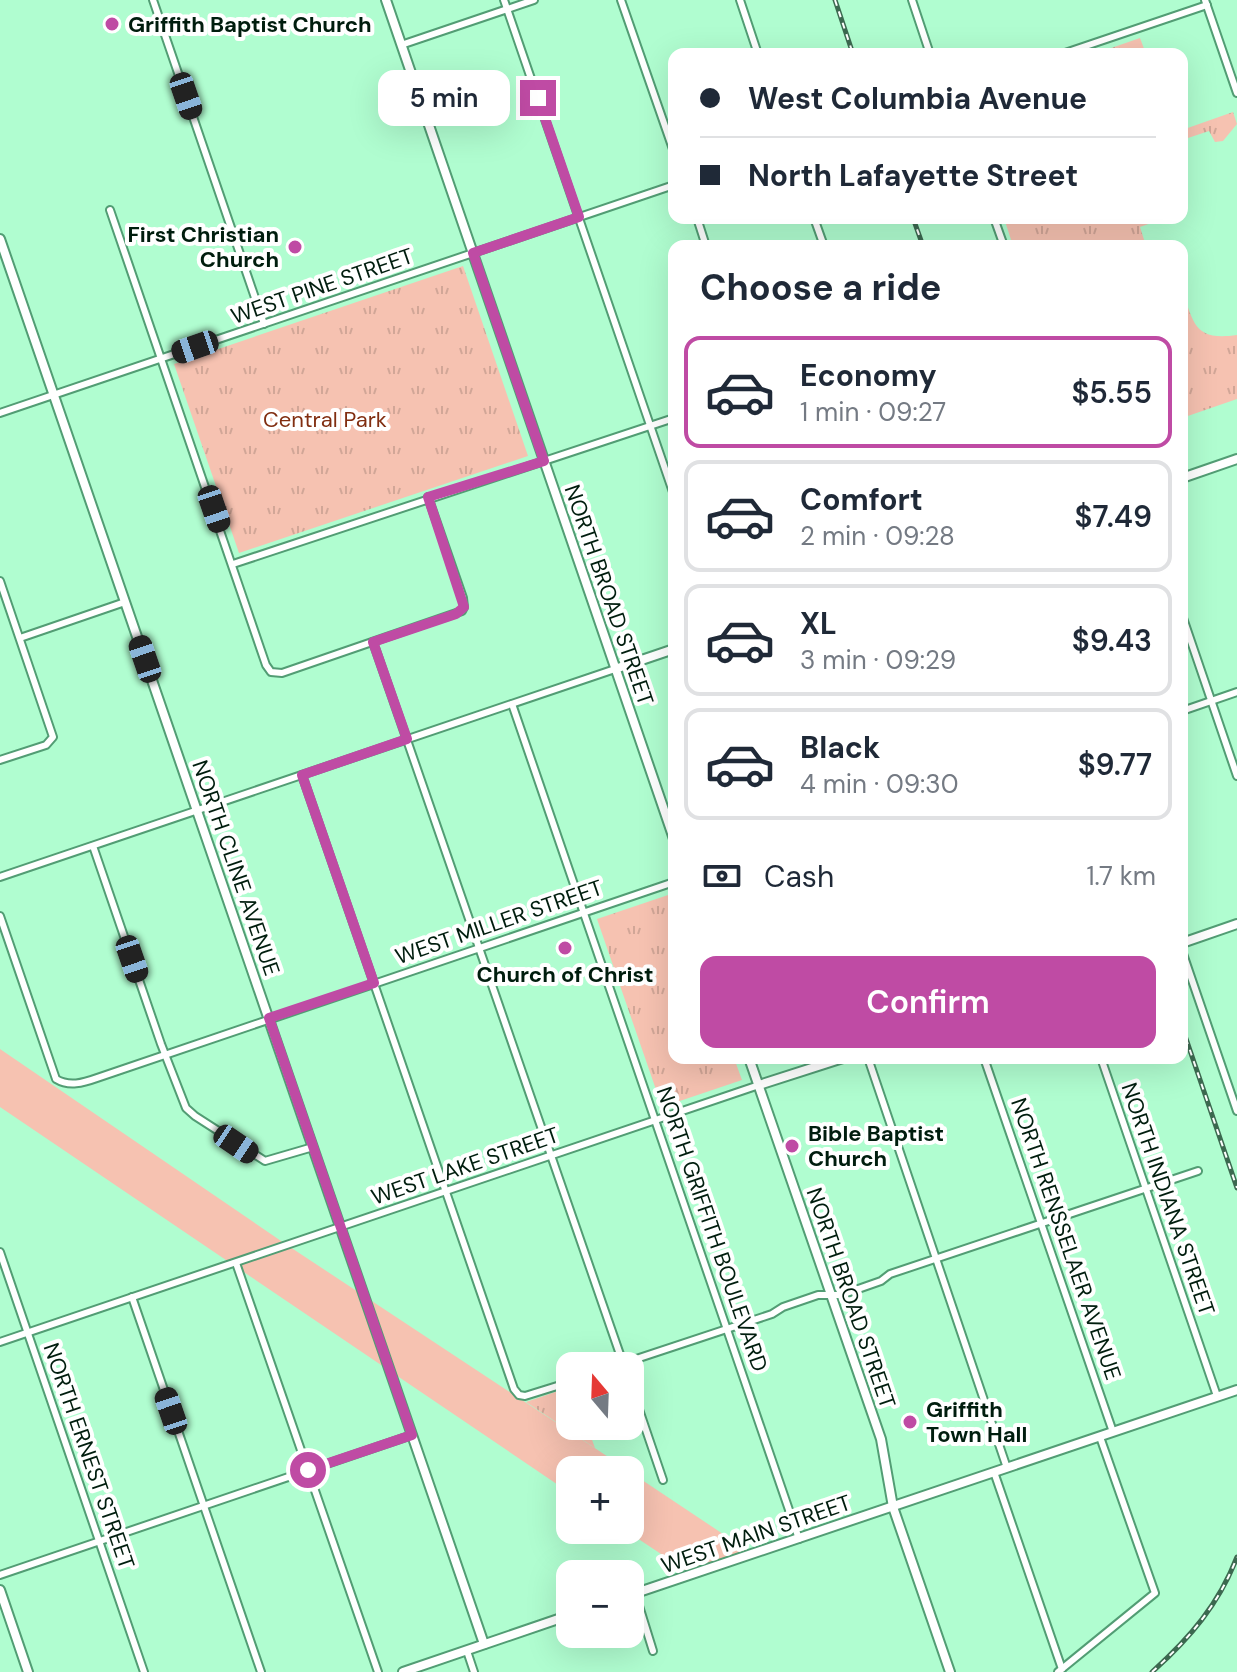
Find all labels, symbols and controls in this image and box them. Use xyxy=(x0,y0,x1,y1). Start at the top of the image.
place label: Griffith Baptist Church xyxy=(128,10,372,39)
marker: Griffith Baptist Church xyxy=(103,15,121,33)
car xyxy=(167,69,205,123)
callout: 5 min xyxy=(378,70,510,126)
text: West Columbia Avenue xyxy=(748,79,1087,118)
route end xyxy=(520,80,556,116)
text: 5 min xyxy=(409,81,479,115)
text: North Lafayette Street xyxy=(748,156,1078,195)
place label: First Christian Church xyxy=(127,220,279,274)
marker: First Christian Church xyxy=(286,238,304,256)
street label: WEST PINE STREET xyxy=(227,241,417,331)
text: Choose a ride xyxy=(700,264,941,311)
car xyxy=(168,328,222,366)
icon: car xyxy=(704,356,776,428)
text: Economy xyxy=(800,356,937,395)
text: $5.55 xyxy=(1071,373,1152,412)
text: 1 min · 09:27 xyxy=(800,395,946,429)
park label: Central Park xyxy=(263,405,387,434)
icon: car xyxy=(704,480,776,552)
text: Comfort xyxy=(800,480,923,519)
street label: NORTH BROAD STREET xyxy=(558,481,660,709)
car xyxy=(195,482,233,536)
text: $7.49 xyxy=(1075,497,1152,536)
text: 2 min · 09:28 xyxy=(800,519,955,553)
icon: car xyxy=(704,604,776,676)
text: XL xyxy=(800,604,837,643)
text: $9.43 xyxy=(1072,621,1152,660)
car xyxy=(126,632,164,686)
text: 3 min · 09:29 xyxy=(800,643,956,677)
icon: car xyxy=(704,728,776,800)
text: Black xyxy=(800,728,880,767)
text: $9.77 xyxy=(1078,745,1152,784)
street label: NORTH CLINE AVENUE xyxy=(185,756,287,980)
text: 4 min · 09:30 xyxy=(800,767,959,801)
icon: cash xyxy=(700,854,744,898)
text: Cash xyxy=(764,857,834,896)
text: 1.7 km xyxy=(1086,859,1156,893)
street label: WEST MILLER STREET xyxy=(391,873,607,971)
car xyxy=(113,932,151,986)
marker: Church of Christ xyxy=(556,939,574,957)
button: Confirm xyxy=(700,956,1156,1048)
place label: Church of Christ xyxy=(477,960,653,989)
street label: NORTH INDIANA STREET xyxy=(1115,1079,1221,1319)
street label: NORTH GRIFFITH BOULEVARD xyxy=(650,1083,774,1375)
street label: NORTH RENSSELAER AVENUE xyxy=(1004,1094,1128,1384)
place label: Bible Baptist Church xyxy=(808,1119,944,1173)
street label: WEST LAKE STREET xyxy=(367,1120,563,1212)
car xyxy=(209,1121,263,1167)
marker: Bible Baptist Church xyxy=(783,1137,801,1155)
street label: NORTH BROAD STREET xyxy=(800,1184,902,1412)
street label: NORTH ERNEST STREET xyxy=(37,1339,141,1573)
north arrow xyxy=(556,1352,644,1440)
map controls xyxy=(556,1352,644,1648)
car xyxy=(152,1384,190,1438)
place label: Griffith Town Hall xyxy=(926,1395,1027,1449)
marker: Griffith Town Hall xyxy=(901,1413,919,1431)
route start xyxy=(290,1452,326,1488)
button: + xyxy=(556,1456,644,1544)
street label: WEST MAIN STREET xyxy=(657,1488,855,1580)
button: − xyxy=(556,1560,644,1648)

